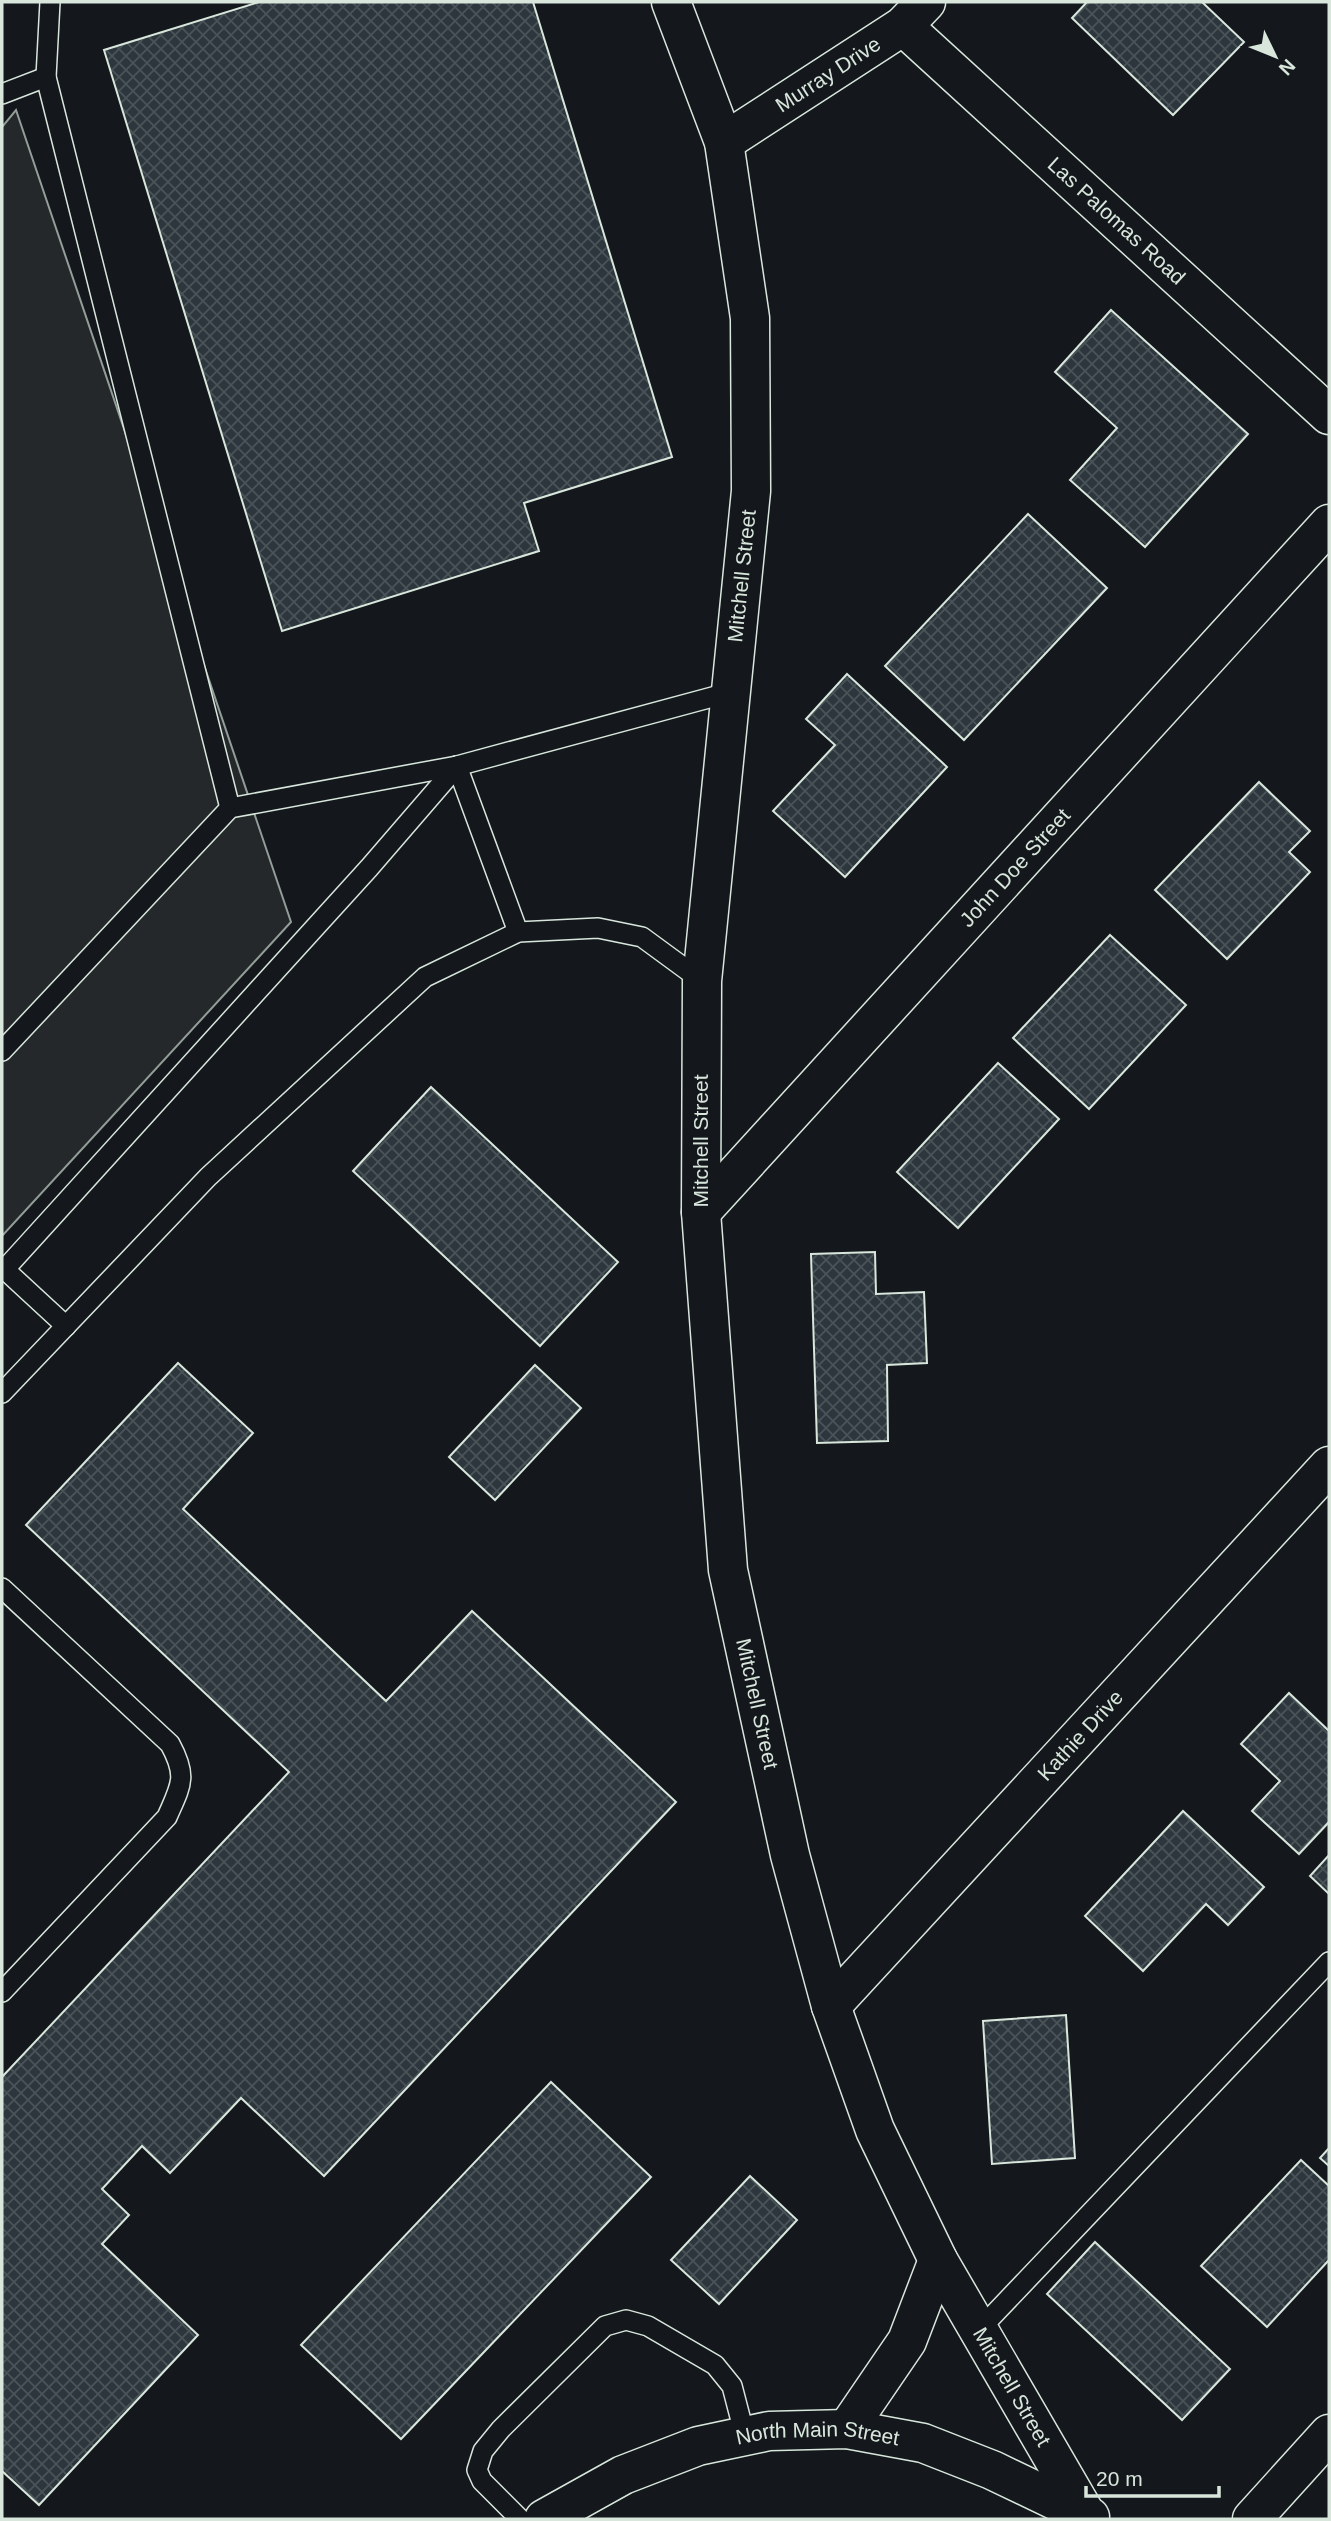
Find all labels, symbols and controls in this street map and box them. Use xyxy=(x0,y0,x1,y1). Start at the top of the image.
north arrow xyxy=(1240,21,1310,91)
street label: Murray Drive xyxy=(771,32,884,116)
text: N xyxy=(1275,55,1299,79)
street label: Las Palomas Road xyxy=(1043,152,1190,289)
street label: Mitchell Street xyxy=(723,508,760,643)
street label: John Doe Street xyxy=(955,804,1075,931)
street label: Mitchell Street xyxy=(689,1074,712,1208)
street label: Mitchell Street xyxy=(732,1636,783,1771)
street label: Kathie Drive xyxy=(1033,1685,1127,1785)
street label: Mitchell Street xyxy=(969,2323,1056,2450)
street label: North Main Street xyxy=(733,2417,901,2449)
scale bar xyxy=(1086,2454,1219,2498)
text: 20 m xyxy=(1096,2467,1143,2490)

